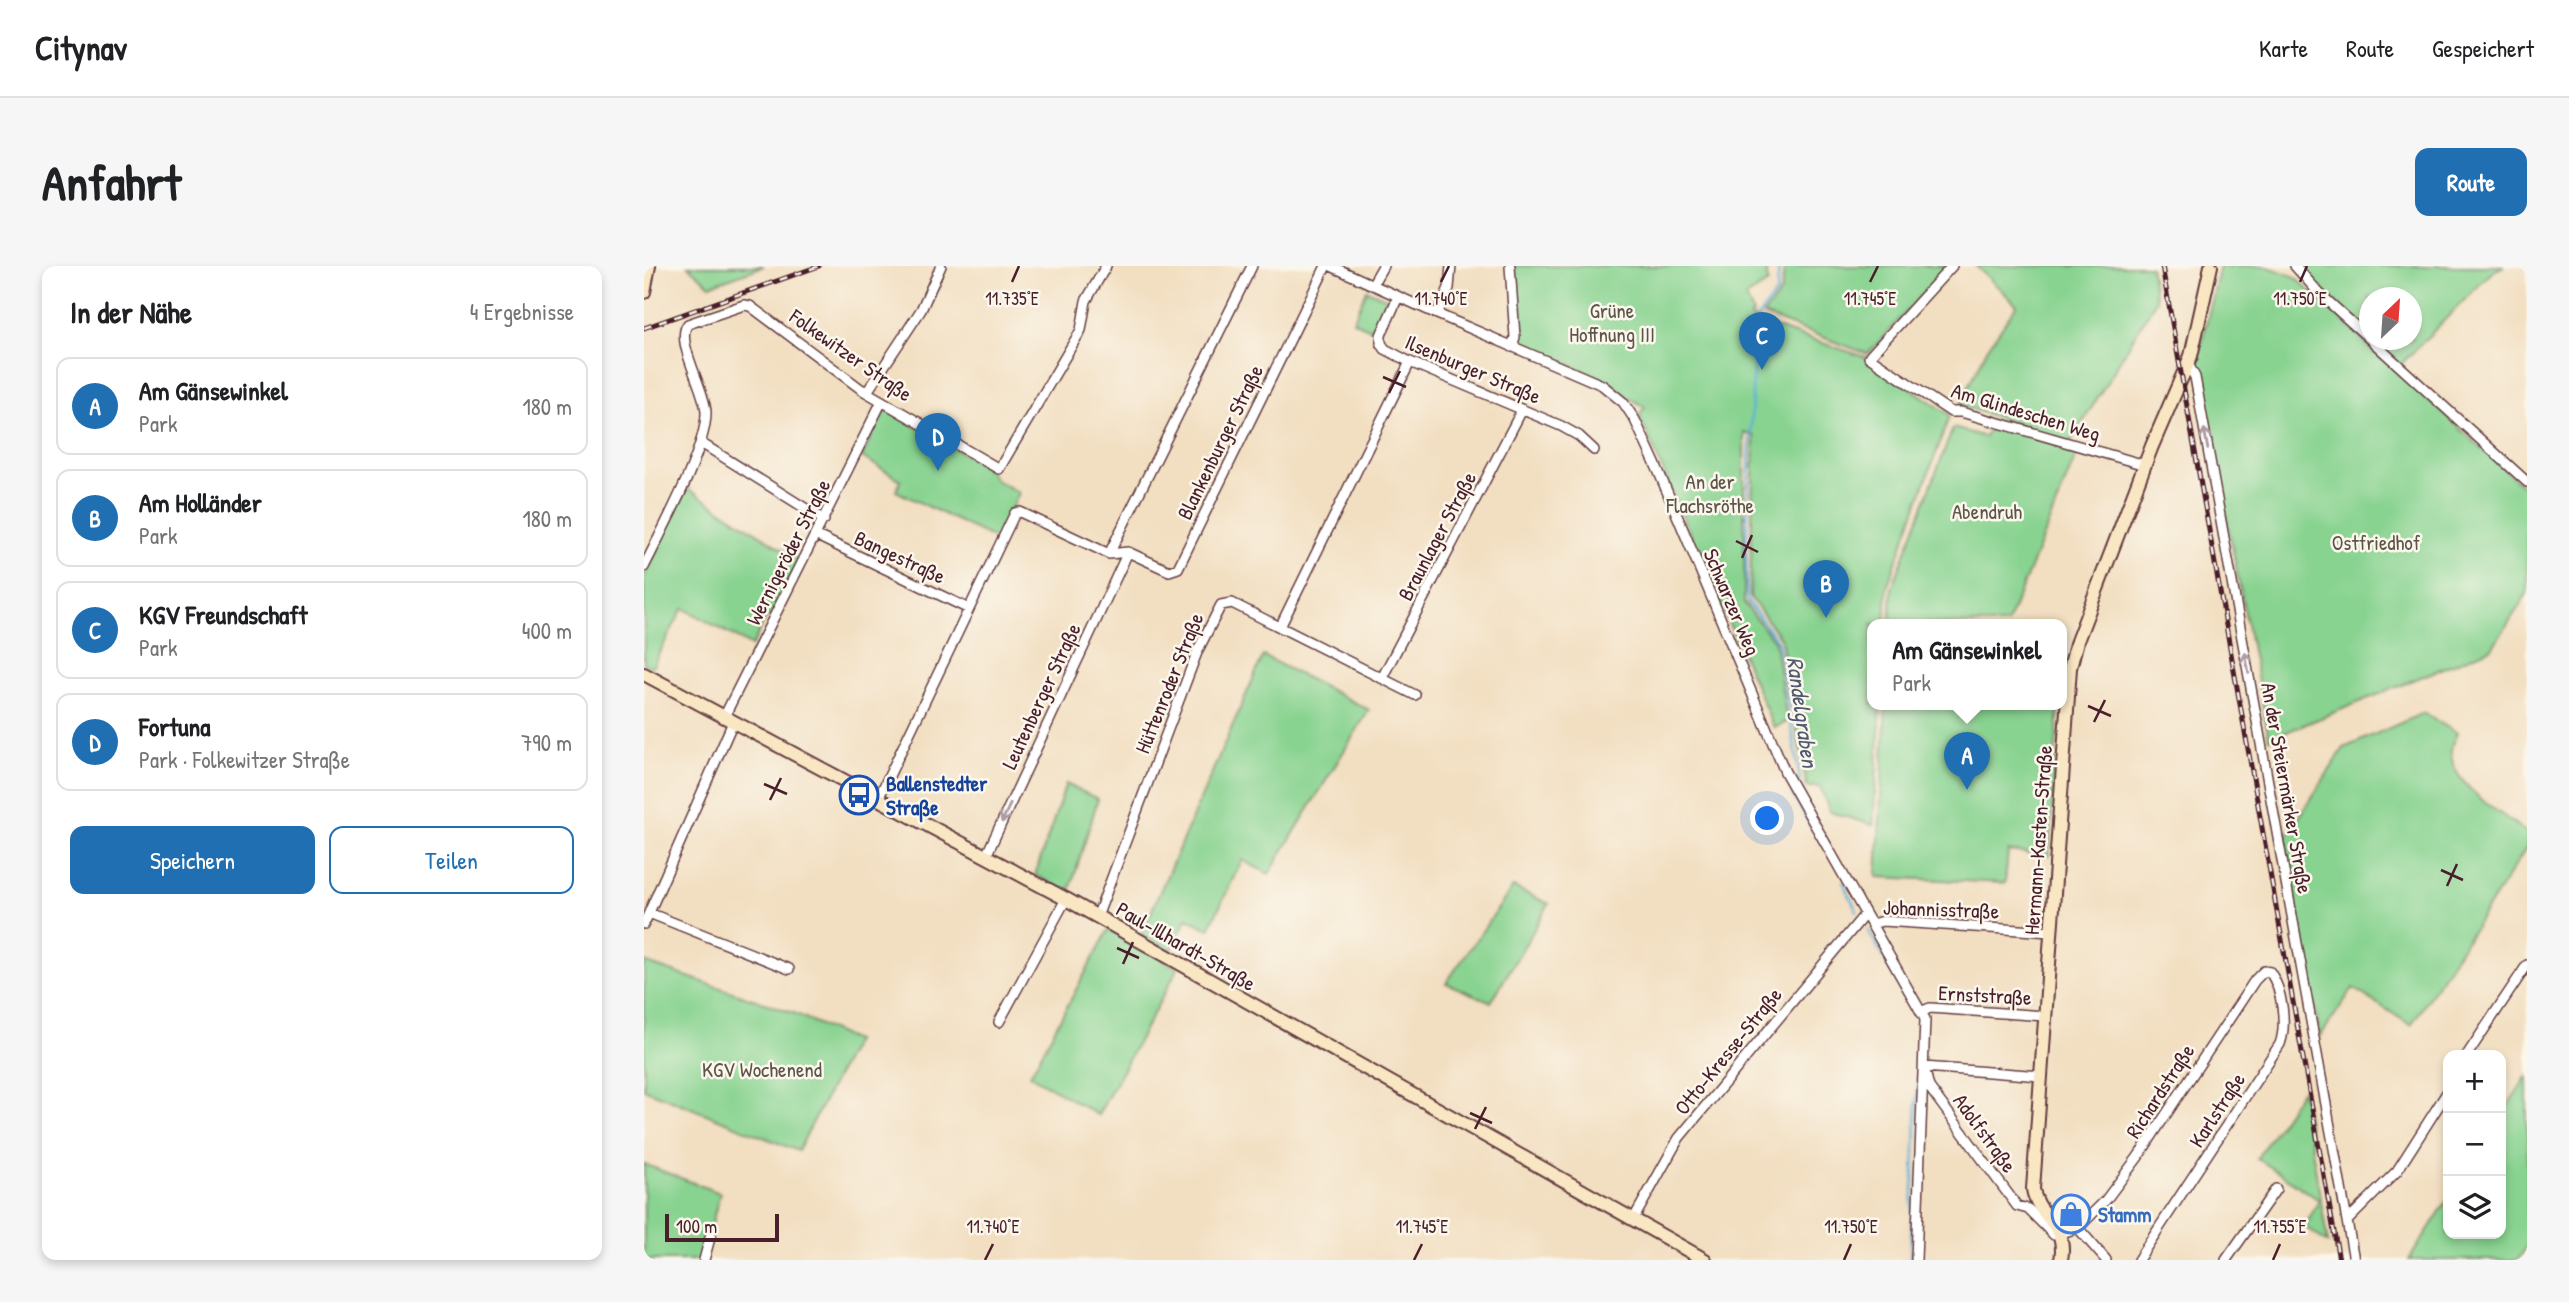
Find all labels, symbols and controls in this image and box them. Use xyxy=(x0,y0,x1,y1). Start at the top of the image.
text: Citynav xyxy=(35,26,127,70)
text: Karte xyxy=(2259,32,2308,64)
text: Route xyxy=(2346,32,2394,64)
text: Gespeichert xyxy=(2432,32,2534,64)
button: Route xyxy=(2415,148,2527,216)
text: Anfahrt xyxy=(42,149,181,215)
text: 11.735°E xyxy=(985,286,1039,311)
text: 11.740°E xyxy=(1415,286,1467,311)
text: 11.745°E xyxy=(1844,286,1896,311)
text: 11.750°E xyxy=(2273,286,2327,311)
north arrow xyxy=(2359,287,2422,350)
text: In der Nähe xyxy=(70,292,192,332)
text: 4 Ergebnisse xyxy=(470,296,574,327)
park label: Grüne Hoffnung III xyxy=(1569,296,1655,349)
street label: Folkewitzer Straße xyxy=(783,301,918,408)
pin: C xyxy=(1739,312,1785,370)
street label: Ilsenburger Straße xyxy=(1401,327,1545,411)
street label: Blankenburger Straße xyxy=(1170,360,1270,524)
text: Am Gänsewinkel xyxy=(139,373,288,408)
street label: Am Glindeschen Weg xyxy=(1948,376,2104,448)
text: A xyxy=(89,391,101,422)
text: 180 m xyxy=(522,391,572,422)
text: Park xyxy=(139,408,177,439)
pin: D xyxy=(915,413,961,471)
one-way arrow xyxy=(2199,428,2213,451)
street label: Braunlager Straße xyxy=(1391,467,1483,605)
park label: An der Flachsröthe xyxy=(1665,467,1754,520)
street label: Wernigeröder Straße xyxy=(739,474,837,630)
text: Am Holländer xyxy=(139,485,262,520)
park label: Abendruh xyxy=(1952,497,2022,526)
text: B xyxy=(89,503,101,534)
text: 180 m xyxy=(522,503,572,534)
text: Park xyxy=(139,520,177,551)
street label: Bangestraße xyxy=(850,523,950,591)
park label: Ostfriedhof xyxy=(2332,528,2421,557)
street label: Schwarzer Weg xyxy=(1696,544,1768,660)
pin: B xyxy=(1803,560,1849,618)
text: KGV Freundschaft xyxy=(139,597,308,632)
street label: Hüttenroder Straße xyxy=(1128,608,1210,758)
text: C xyxy=(89,615,101,646)
text: 400 m xyxy=(522,615,572,646)
street label: Leutenberger Straße xyxy=(994,618,1088,774)
popup xyxy=(1867,619,2067,710)
text: Park xyxy=(139,632,177,663)
text: Am Gänsewinkel xyxy=(1893,632,2041,667)
one-way arrow xyxy=(2240,652,2253,674)
water label: Randelgraben xyxy=(1779,655,1826,771)
text: Park xyxy=(1893,667,1931,698)
street label: An der Steiermärker Straße xyxy=(2254,680,2320,896)
text: Fortuna xyxy=(139,709,211,744)
text: D xyxy=(90,727,100,758)
text: 790 m xyxy=(521,727,572,758)
pin: A xyxy=(1944,732,1990,790)
text: Park · Folkewitzer Straße xyxy=(139,744,350,775)
street label: Hermann-Kasten-Straße xyxy=(2017,744,2059,936)
place label: Ballenstedter Straße xyxy=(886,769,988,823)
bus stop icon: Ballenstedter Straße xyxy=(838,774,880,816)
your location xyxy=(1750,801,1784,835)
one-way arrow xyxy=(999,802,1012,823)
button: Speichern xyxy=(70,826,315,894)
button: Teilen xyxy=(329,826,574,894)
street label: Johannisstraße xyxy=(1882,892,2000,926)
street label: Paul-Illhardt-Straße xyxy=(1111,894,1261,998)
street label: Ernststraße xyxy=(1938,978,2032,1012)
street label: Otto-Kresse-Straße xyxy=(1668,981,1788,1121)
street label: Richardstraße xyxy=(2119,1038,2201,1144)
map controls xyxy=(2443,1050,2506,1239)
button: + xyxy=(2443,1050,2506,1113)
park label: KGV Wochenend xyxy=(702,1055,822,1084)
street label: Karlstraße xyxy=(2182,1067,2252,1153)
street label: Adolfstraße xyxy=(1946,1088,2024,1178)
button: − xyxy=(2443,1113,2506,1176)
button: layers xyxy=(2443,1176,2506,1239)
shop icon: Stamm xyxy=(2050,1193,2092,1235)
place label: Stamm xyxy=(2098,1200,2152,1229)
scale bar xyxy=(665,1211,779,1243)
text: 100 m xyxy=(676,1213,717,1239)
text: 11.740°E xyxy=(967,1214,1019,1239)
text: 11.745°E xyxy=(1396,1214,1448,1239)
text: 11.750°E xyxy=(1824,1214,1878,1239)
text: 11.755°E xyxy=(2253,1214,2307,1239)

